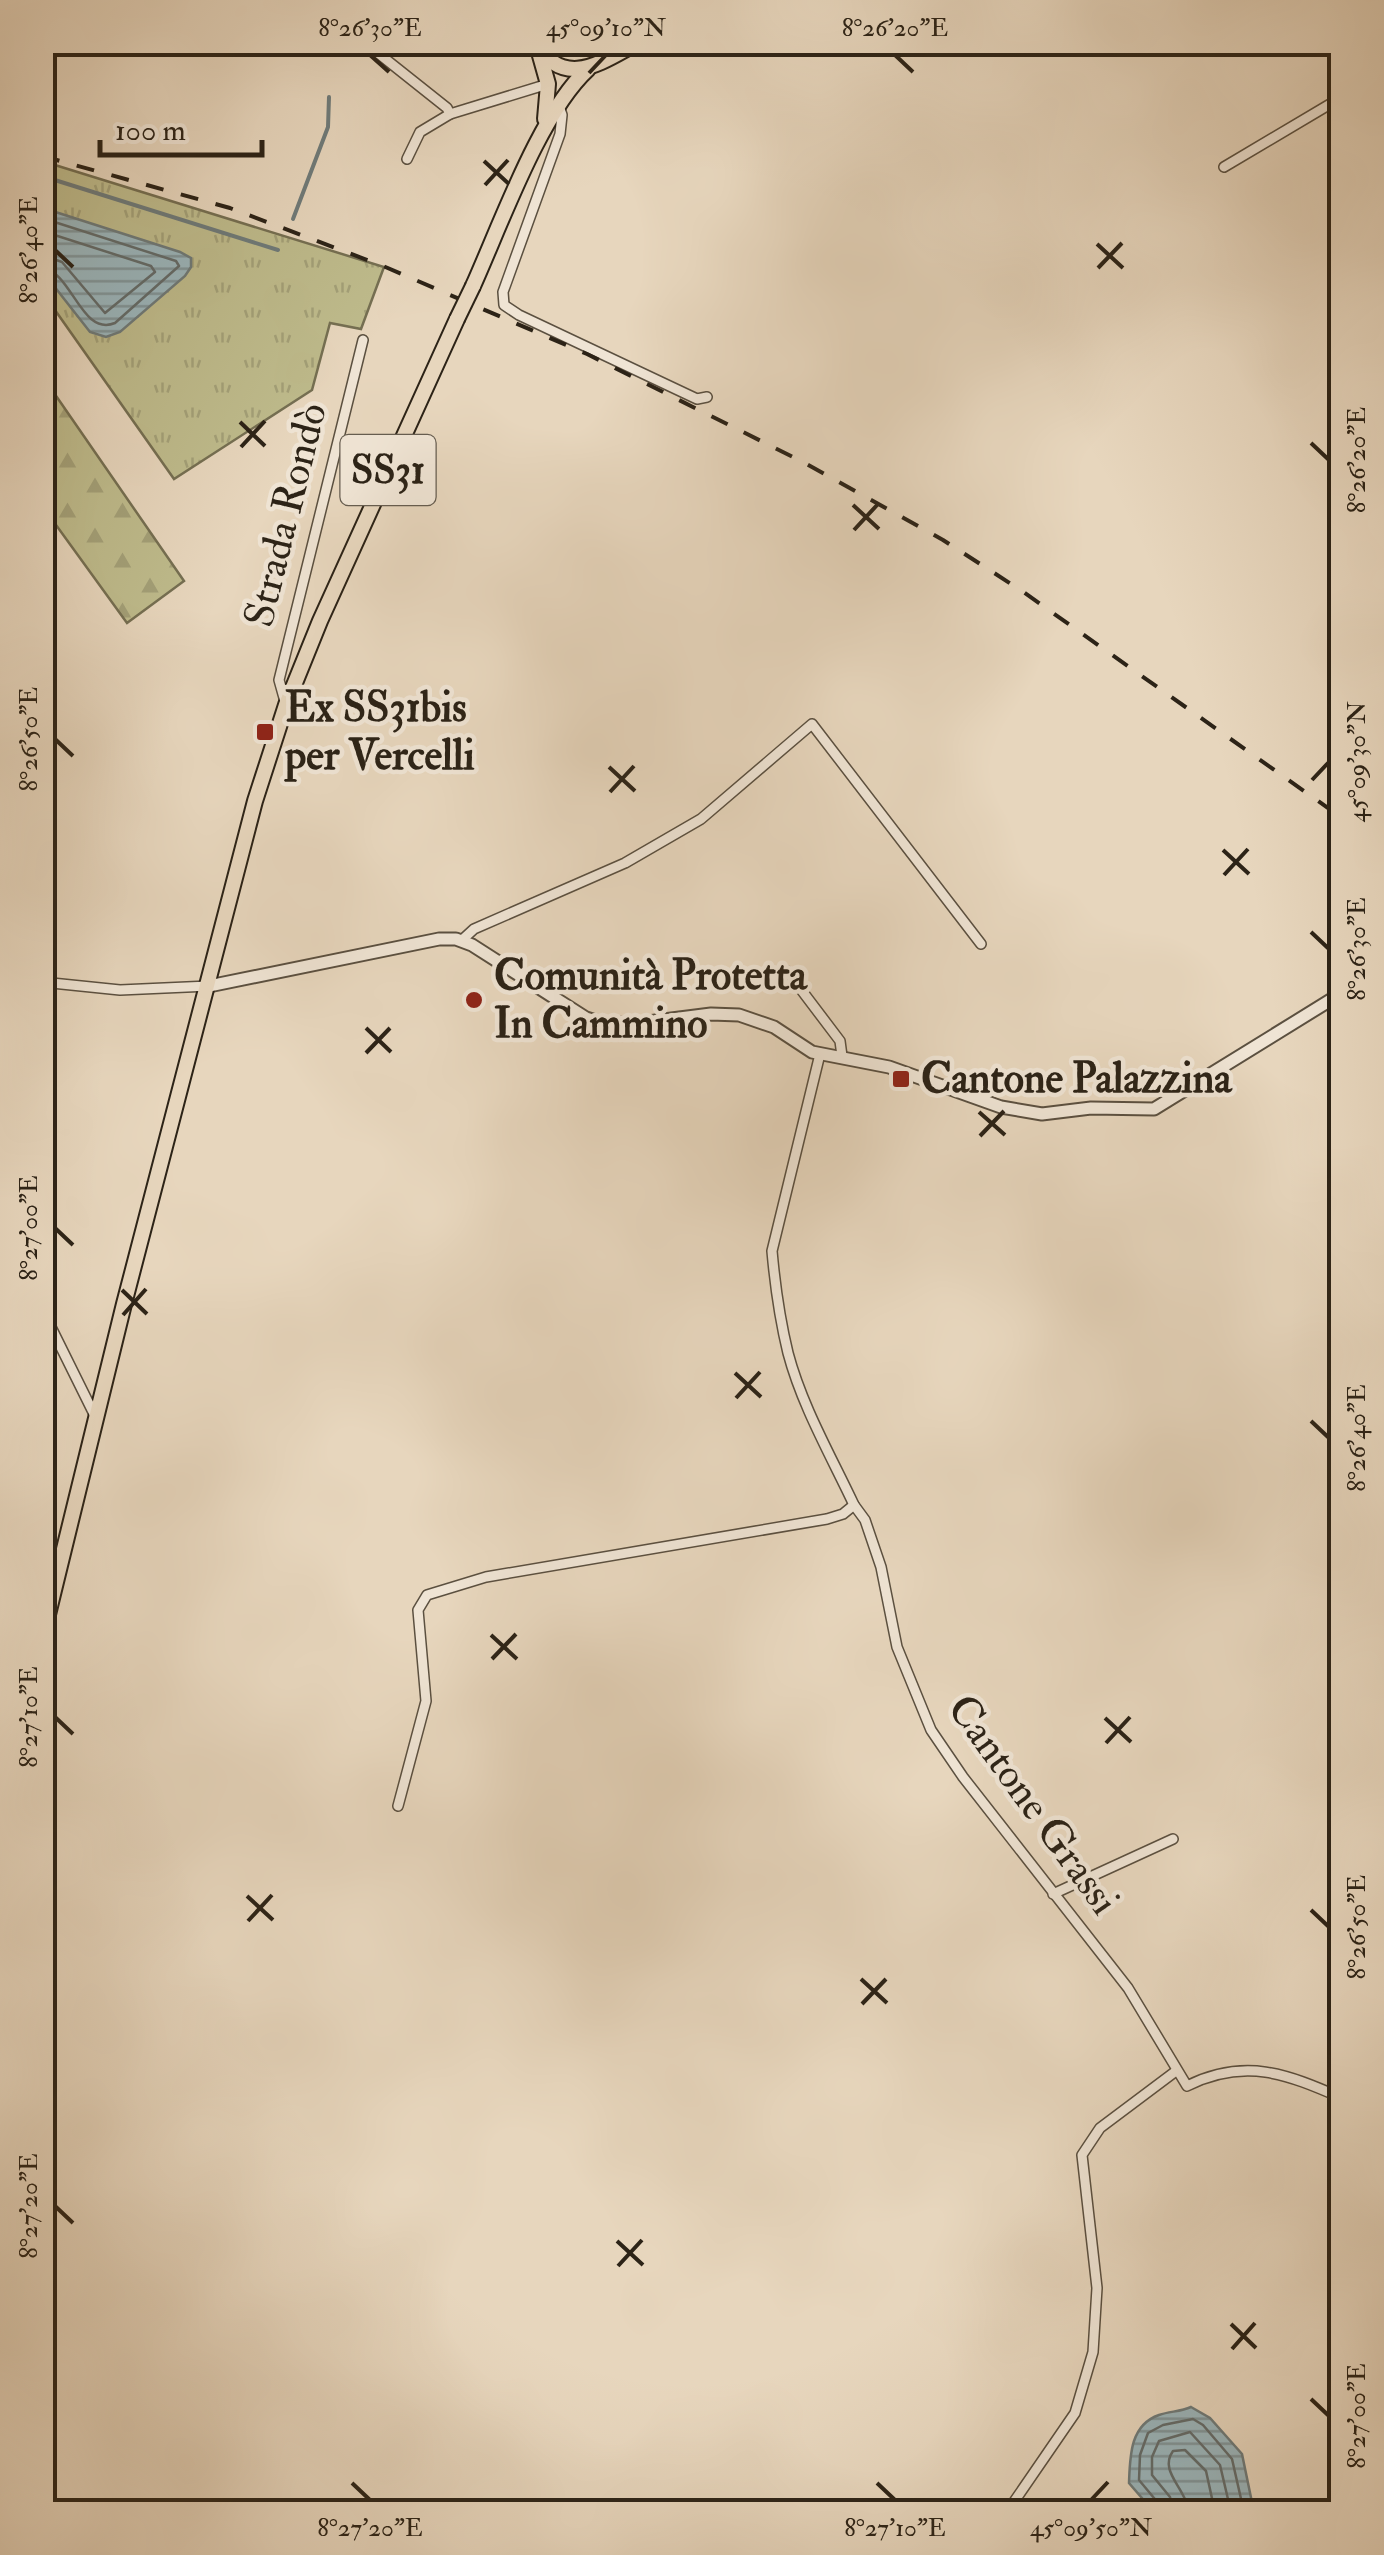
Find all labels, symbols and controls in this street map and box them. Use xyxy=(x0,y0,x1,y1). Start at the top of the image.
text: 8°26'30"E xyxy=(318,13,422,44)
text: 45°09'10"N xyxy=(546,13,667,44)
text: 8°26'20"E xyxy=(842,13,948,44)
scale bar xyxy=(100,95,262,157)
text: 100 m xyxy=(115,112,186,149)
text: 8°26'40"E xyxy=(14,196,45,304)
street label: Strada Rondò xyxy=(233,398,339,632)
text: 8°26'20"E xyxy=(1342,407,1373,513)
road number: SS31 xyxy=(340,435,436,505)
place label: Ex SS31bis per Vercelli xyxy=(284,682,475,782)
text: 8°26'50"E xyxy=(14,687,45,791)
text: 45°09'30"N xyxy=(1342,701,1373,823)
marker: Ex SS31bis per Vercelli xyxy=(254,721,276,743)
text: 8°26'30"E xyxy=(1342,897,1373,1001)
place label: Comunità Protetta In Cammino xyxy=(494,950,809,1050)
marker: Comunità Protetta In Cammino xyxy=(463,989,485,1011)
place label: Cantone Palazzina xyxy=(921,1053,1233,1105)
marker: Cantone Palazzina xyxy=(890,1068,912,1090)
text: 8°27'00"E xyxy=(14,1175,45,1281)
text: 8°26'40"E xyxy=(1342,1384,1373,1492)
text: 8°27'10"E xyxy=(14,1666,45,1768)
street label: Cantone Grassi xyxy=(936,1685,1130,1925)
text: 8°26'50"E xyxy=(1342,1875,1373,1979)
text: 8°27'20"E xyxy=(14,2153,45,2259)
text: 8°27'00"E xyxy=(1342,2363,1373,2469)
text: 8°27'20"E xyxy=(317,2513,423,2544)
text: 8°27'10"E xyxy=(844,2513,946,2544)
text: 45°09'50"N xyxy=(1030,2513,1153,2544)

